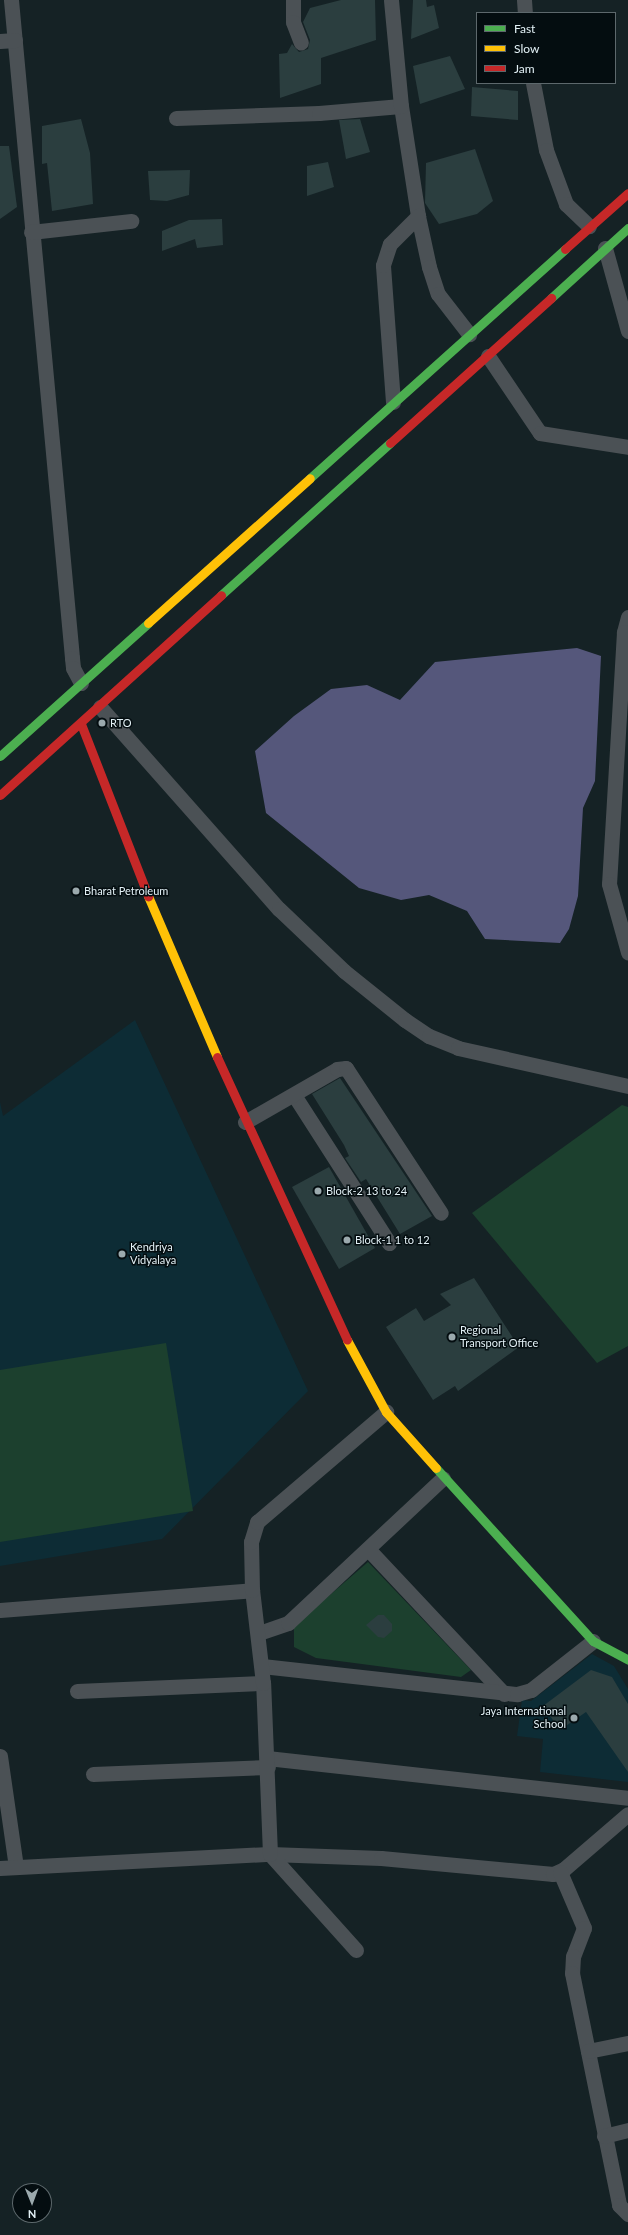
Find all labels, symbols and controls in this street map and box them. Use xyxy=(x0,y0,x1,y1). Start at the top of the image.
legend xyxy=(476,12,616,84)
text: Fast xyxy=(514,21,535,36)
text: Slow xyxy=(514,41,539,56)
text: Jam xyxy=(514,61,535,76)
place label: RTO xyxy=(110,716,132,730)
marker: RTO xyxy=(97,718,107,728)
place label: Bharat Petroleum xyxy=(84,884,168,898)
marker: Bharat Petroleum xyxy=(71,886,81,896)
place label: Block-2 13 to 24 xyxy=(326,1184,407,1198)
marker: Block-2 13 to 24 xyxy=(313,1186,323,1196)
place label: Block-1 1 to 12 xyxy=(355,1233,430,1247)
marker: Block-1 1 to 12 xyxy=(342,1235,352,1245)
place label: Kendriya Vidyalaya xyxy=(130,1241,176,1267)
marker: Kendriya Vidyalaya xyxy=(117,1249,127,1259)
place label: Regional Transport Office xyxy=(460,1324,538,1350)
marker: Regional Transport Office xyxy=(447,1332,457,1342)
place label: Jaya International School xyxy=(481,1705,566,1731)
marker: Jaya International School xyxy=(569,1713,579,1723)
north arrow xyxy=(12,2183,52,2223)
text: N xyxy=(28,2208,37,2221)

